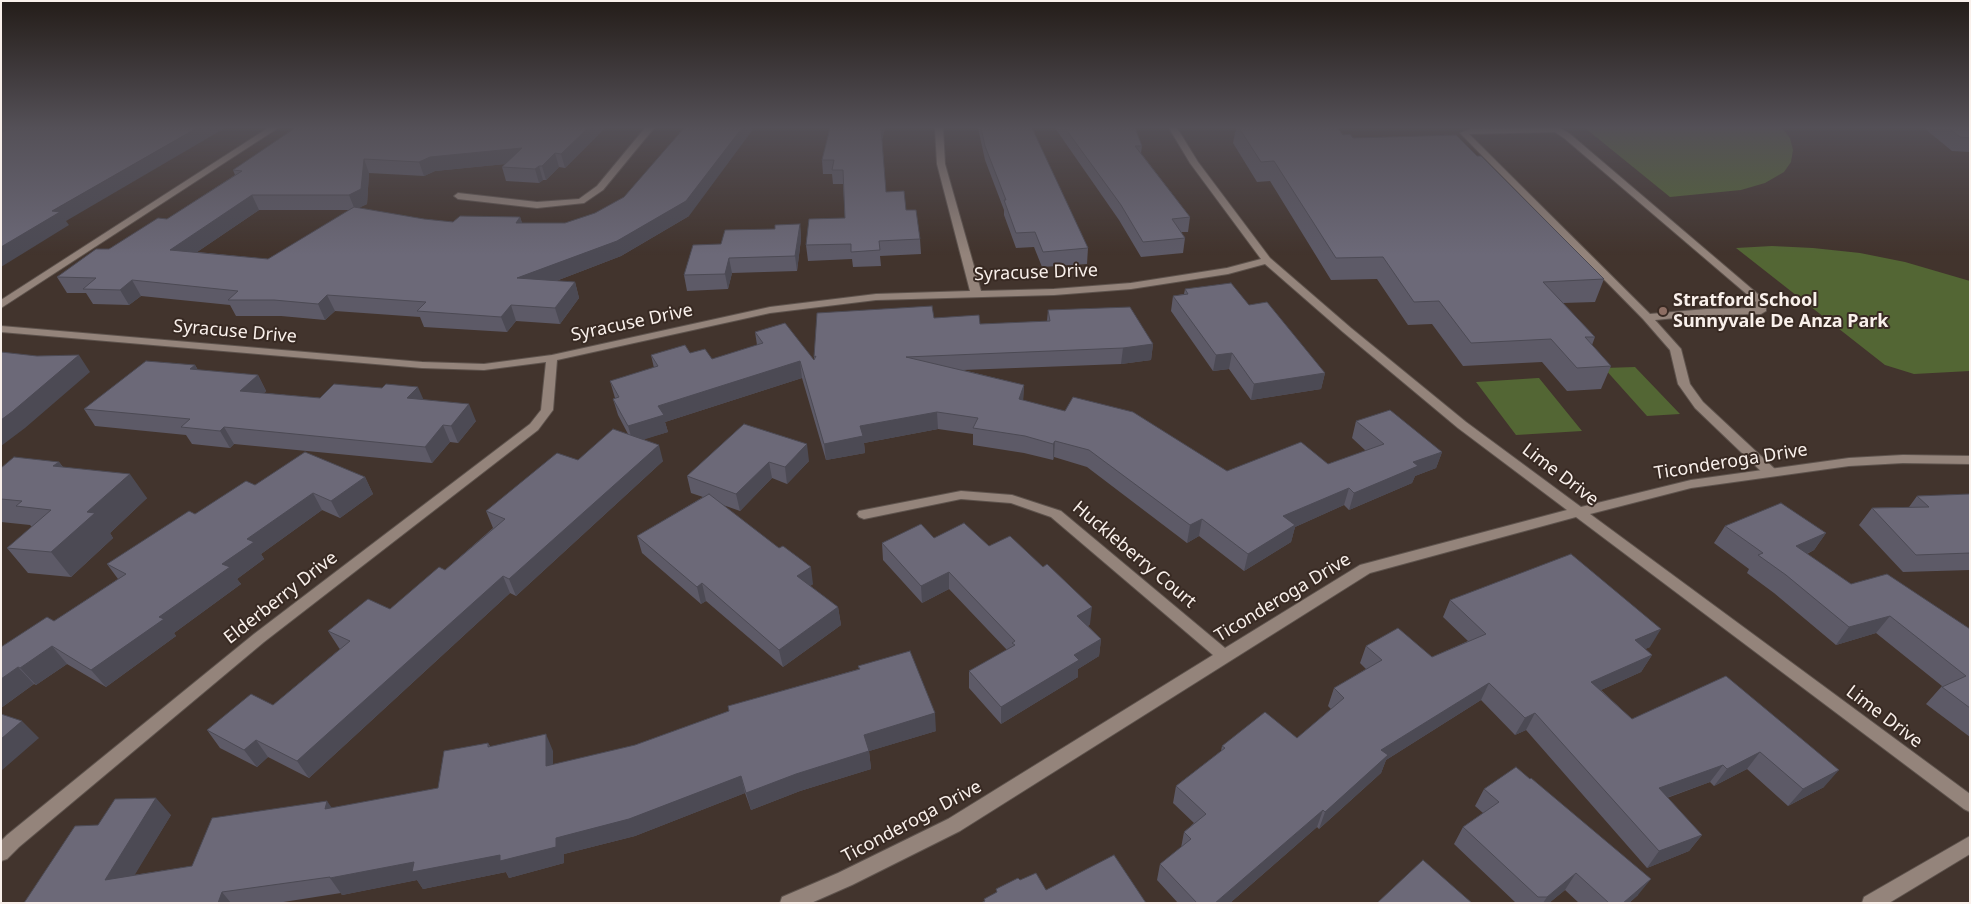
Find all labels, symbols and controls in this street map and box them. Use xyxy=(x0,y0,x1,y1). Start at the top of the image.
street label: Syracuse Drive xyxy=(974,260,1098,286)
place label: Stratford School Sunnyvale De Anza Park xyxy=(1673,290,1888,332)
street label: Syracuse Drive xyxy=(569,300,695,346)
marker: Stratford School Sunnyvale De Anza Park xyxy=(1657,305,1669,317)
street label: Syracuse Drive xyxy=(172,316,298,348)
street label: Lime Drive xyxy=(1517,439,1603,511)
street label: Ticonderoga Drive xyxy=(1653,439,1809,485)
street label: Huckleberry Court xyxy=(1068,497,1200,613)
street label: Elderberry Drive xyxy=(220,547,342,649)
street label: Ticonderoga Drive xyxy=(1211,549,1355,647)
street label: Lime Drive xyxy=(1841,681,1927,753)
street label: Ticonderoga Drive xyxy=(839,776,985,868)

